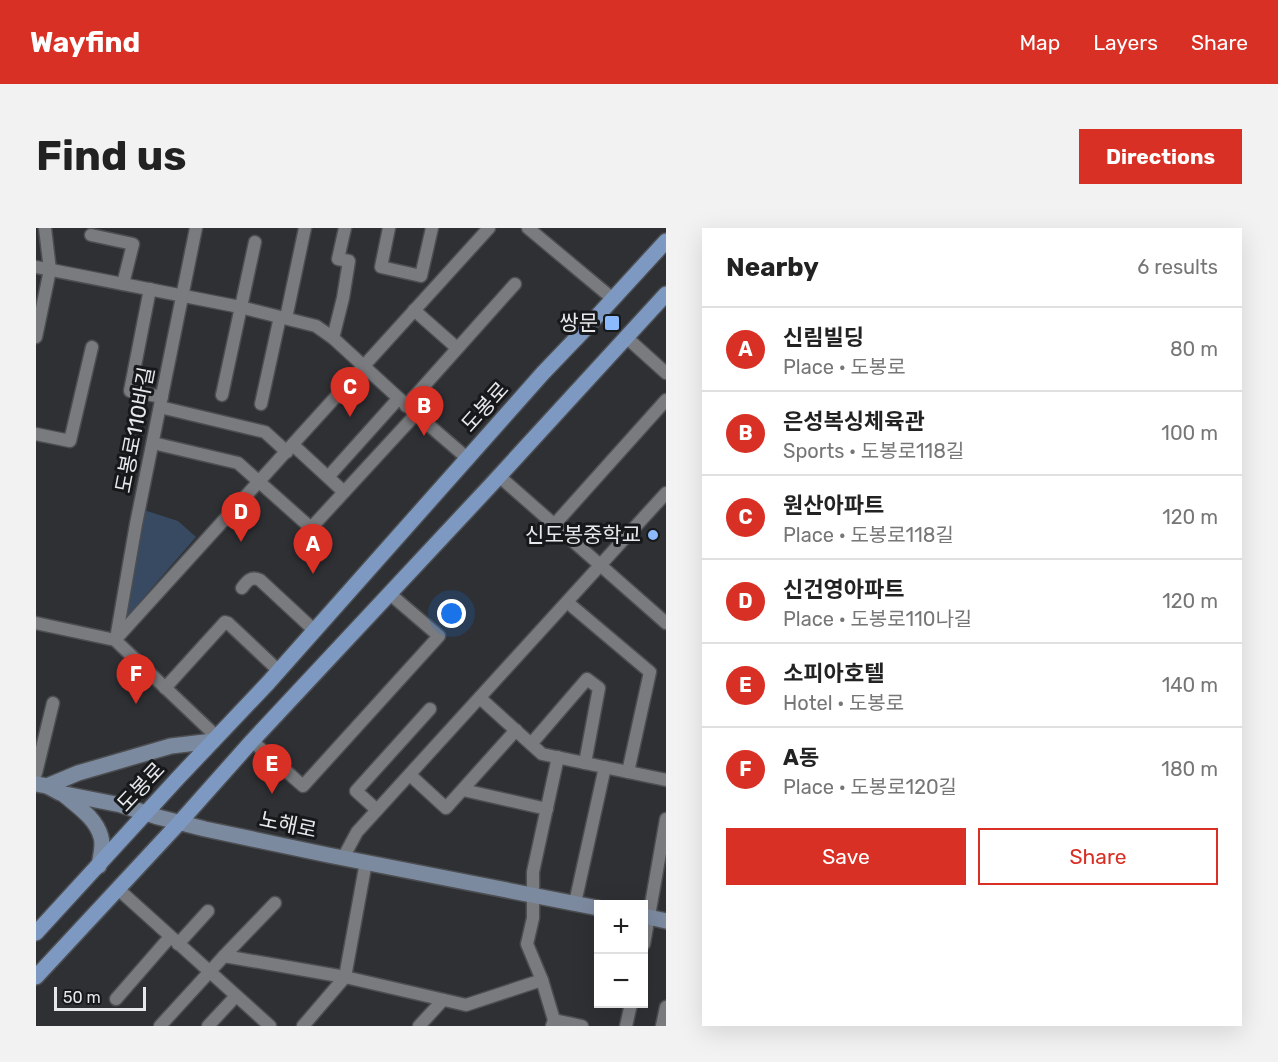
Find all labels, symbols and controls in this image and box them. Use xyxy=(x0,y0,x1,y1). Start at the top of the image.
text: Wayfind xyxy=(30,26,140,59)
text: Map xyxy=(1019,30,1060,55)
text: Layers xyxy=(1093,30,1158,55)
text: Share xyxy=(1191,30,1248,55)
button: Directions xyxy=(1079,129,1242,184)
text: Find us xyxy=(36,131,187,181)
text: Nearby xyxy=(726,252,819,283)
text: 6 results xyxy=(1137,255,1218,279)
place label: 쌍문 xyxy=(559,310,598,335)
marker: 쌍문 xyxy=(603,314,621,332)
text: 신림빌딩 xyxy=(783,324,864,351)
text: A xyxy=(738,337,753,361)
text: 80 m xyxy=(1170,337,1218,361)
text: Place · 도봉로 xyxy=(783,355,906,379)
street label: 도봉로110바길 xyxy=(110,365,159,495)
pin: C xyxy=(330,368,370,417)
street label: 도봉로 xyxy=(456,377,513,437)
pin: B xyxy=(404,386,444,436)
text: 은성복싱체육관 xyxy=(783,408,925,435)
text: B xyxy=(738,421,753,445)
text: 100 m xyxy=(1161,421,1218,445)
text: Sports · 도봉로118길 xyxy=(783,439,964,463)
pin: D xyxy=(222,492,260,542)
text: 원산아파트 xyxy=(783,492,884,519)
text: C xyxy=(738,505,753,529)
text: 120 m xyxy=(1162,505,1218,529)
place label: 신도봉중학교 xyxy=(525,522,641,547)
text: Place · 도봉로118길 xyxy=(783,523,954,547)
pin: A xyxy=(294,524,332,574)
marker: 신도봉중학교 xyxy=(646,528,660,542)
text: 신건영아파트 xyxy=(783,576,904,603)
text: D xyxy=(738,589,753,613)
text: 120 m xyxy=(1162,589,1218,613)
your location xyxy=(437,599,466,628)
text: Place · 도봉로110나길 xyxy=(783,607,972,631)
pin: F xyxy=(116,654,156,704)
text: 소피아호텔 xyxy=(783,660,884,687)
text: E xyxy=(739,673,752,697)
text: 140 m xyxy=(1162,673,1218,697)
text: Hotel · 도봉로 xyxy=(783,691,904,715)
pin: E xyxy=(252,744,292,794)
text: A동 xyxy=(783,744,819,771)
street label: 도봉로 xyxy=(112,757,170,816)
text: F xyxy=(739,757,752,781)
text: 180 m xyxy=(1161,757,1218,781)
text: Place · 도봉로120길 xyxy=(783,775,957,799)
street label: 노해로 xyxy=(257,806,319,843)
button: Save xyxy=(726,828,966,885)
button: Share xyxy=(978,828,1218,885)
map controls xyxy=(594,900,648,1008)
button: + xyxy=(594,900,648,954)
button: − xyxy=(594,954,648,1008)
scale bar xyxy=(54,984,146,1012)
text: 50 m xyxy=(63,988,101,1007)

